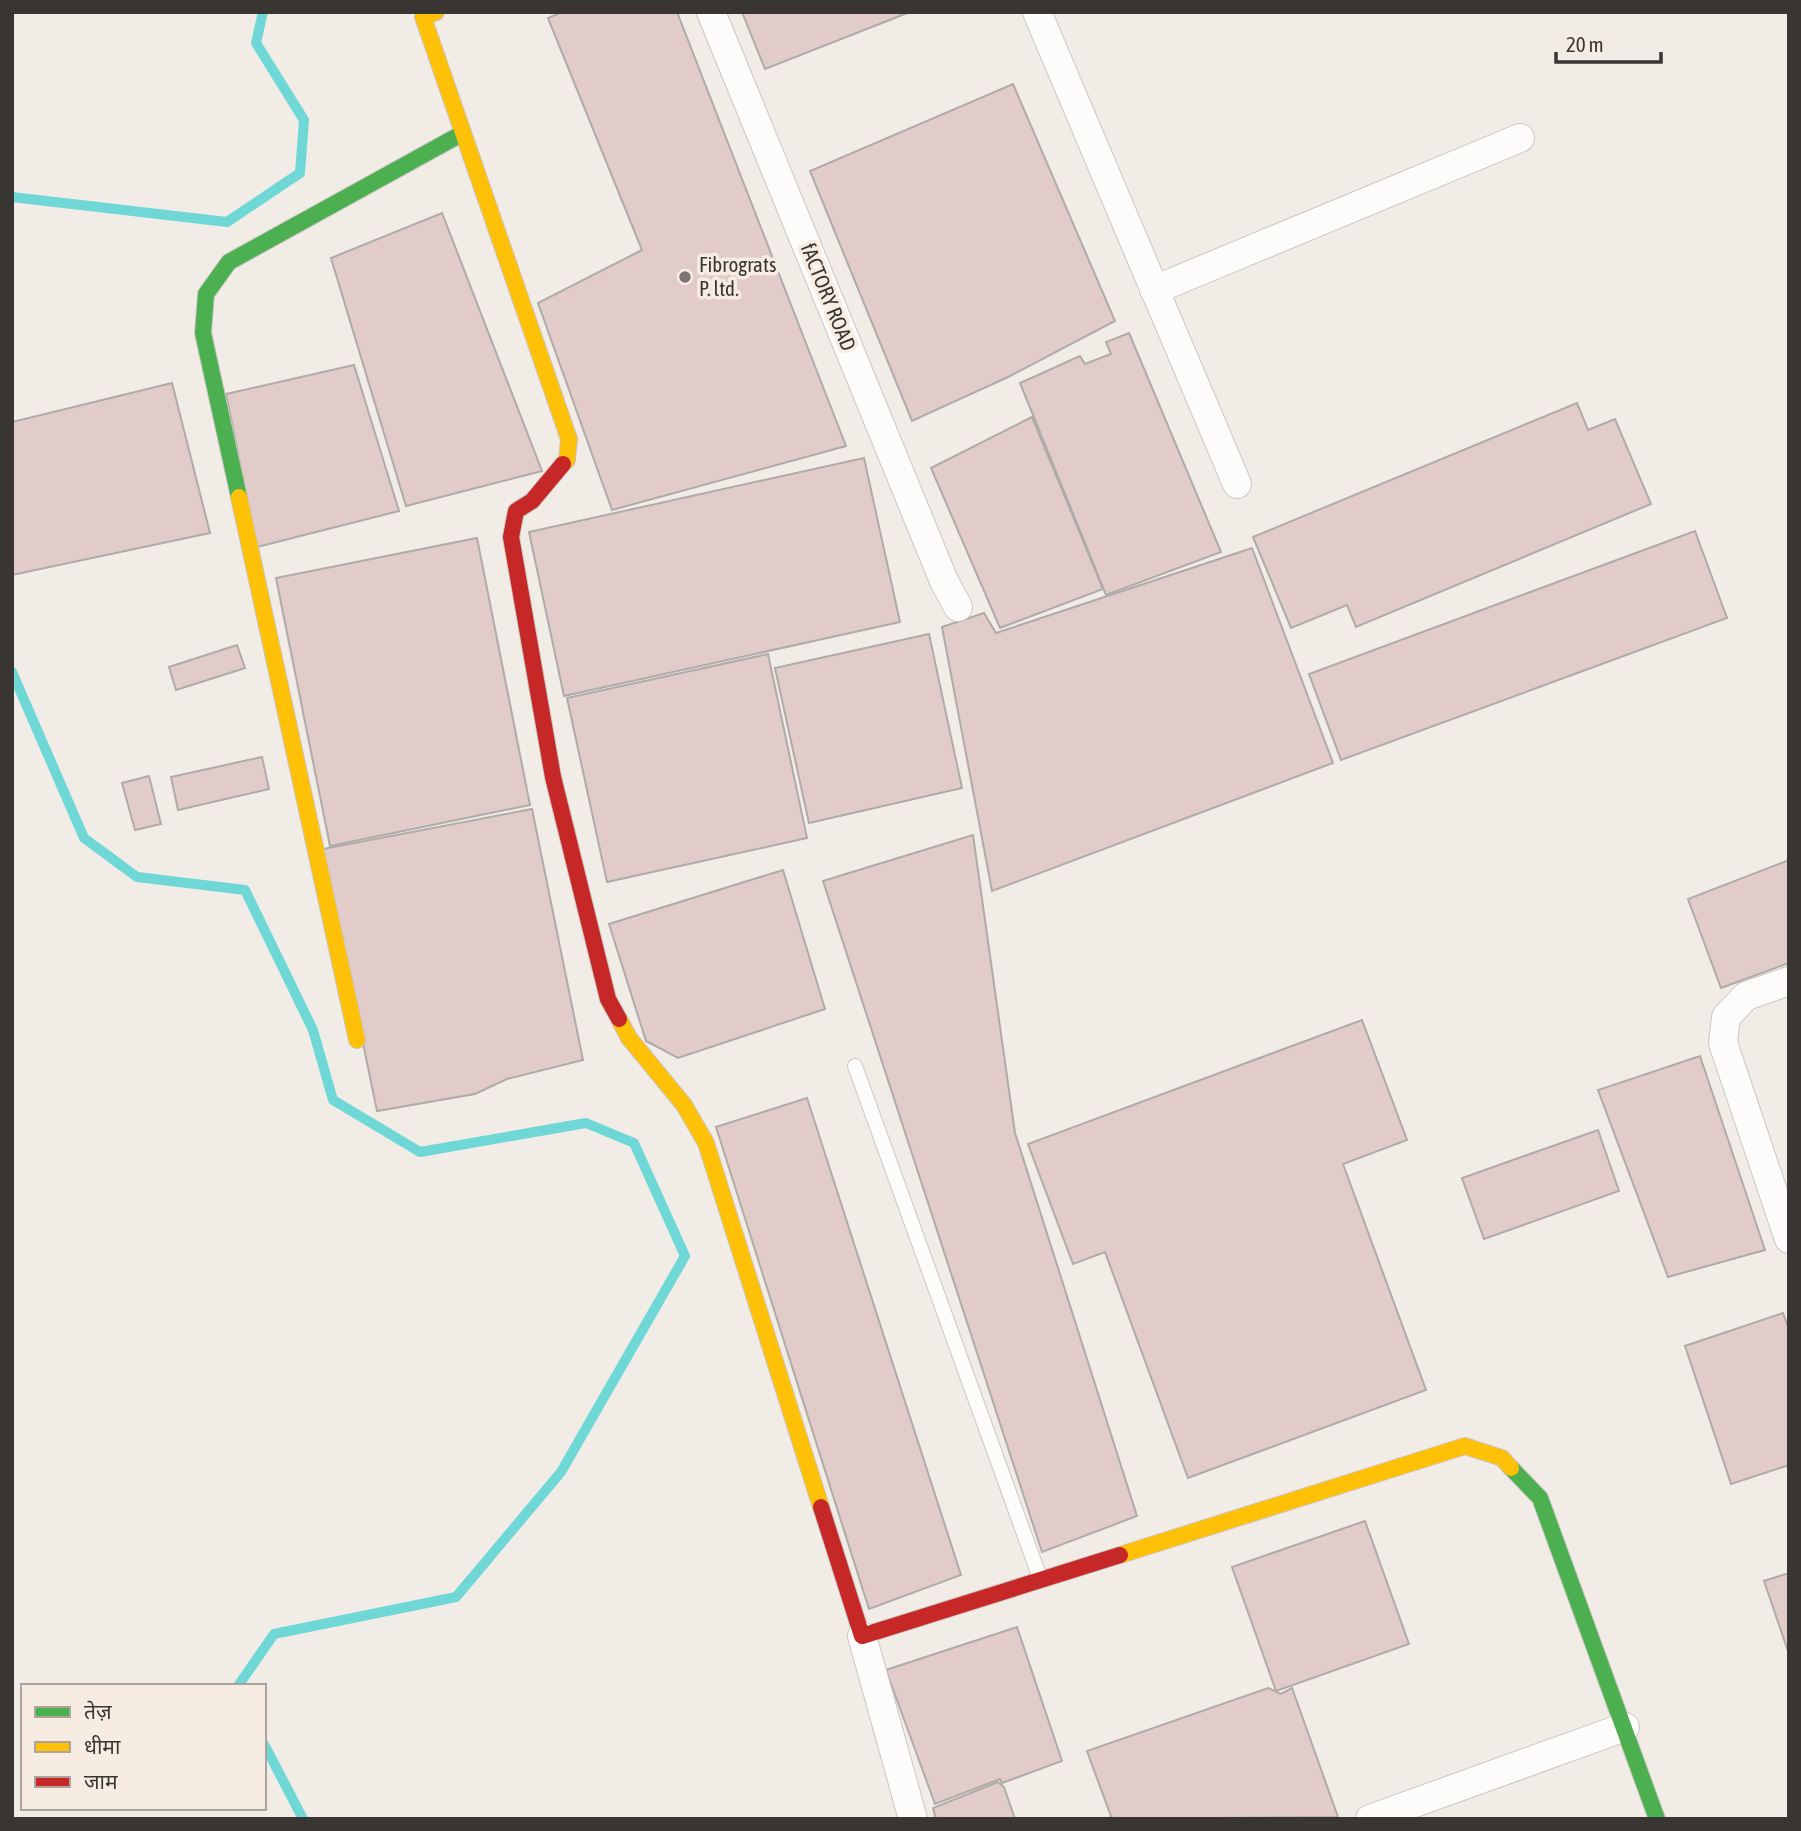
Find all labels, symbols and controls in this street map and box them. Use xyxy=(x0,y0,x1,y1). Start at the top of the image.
scale bar xyxy=(1556,21,1661,65)
text: 20 m xyxy=(1566,32,1604,56)
street label: fACTORY ROAD xyxy=(797,239,861,354)
place label: Fibrograts P. ltd. xyxy=(699,252,776,300)
marker: Fibrograts P. ltd. xyxy=(677,269,693,285)
legend xyxy=(21,1684,266,1810)
text: तेज़ xyxy=(84,1699,112,1723)
text: धीमा xyxy=(84,1734,121,1758)
text: जाम xyxy=(84,1769,118,1793)

